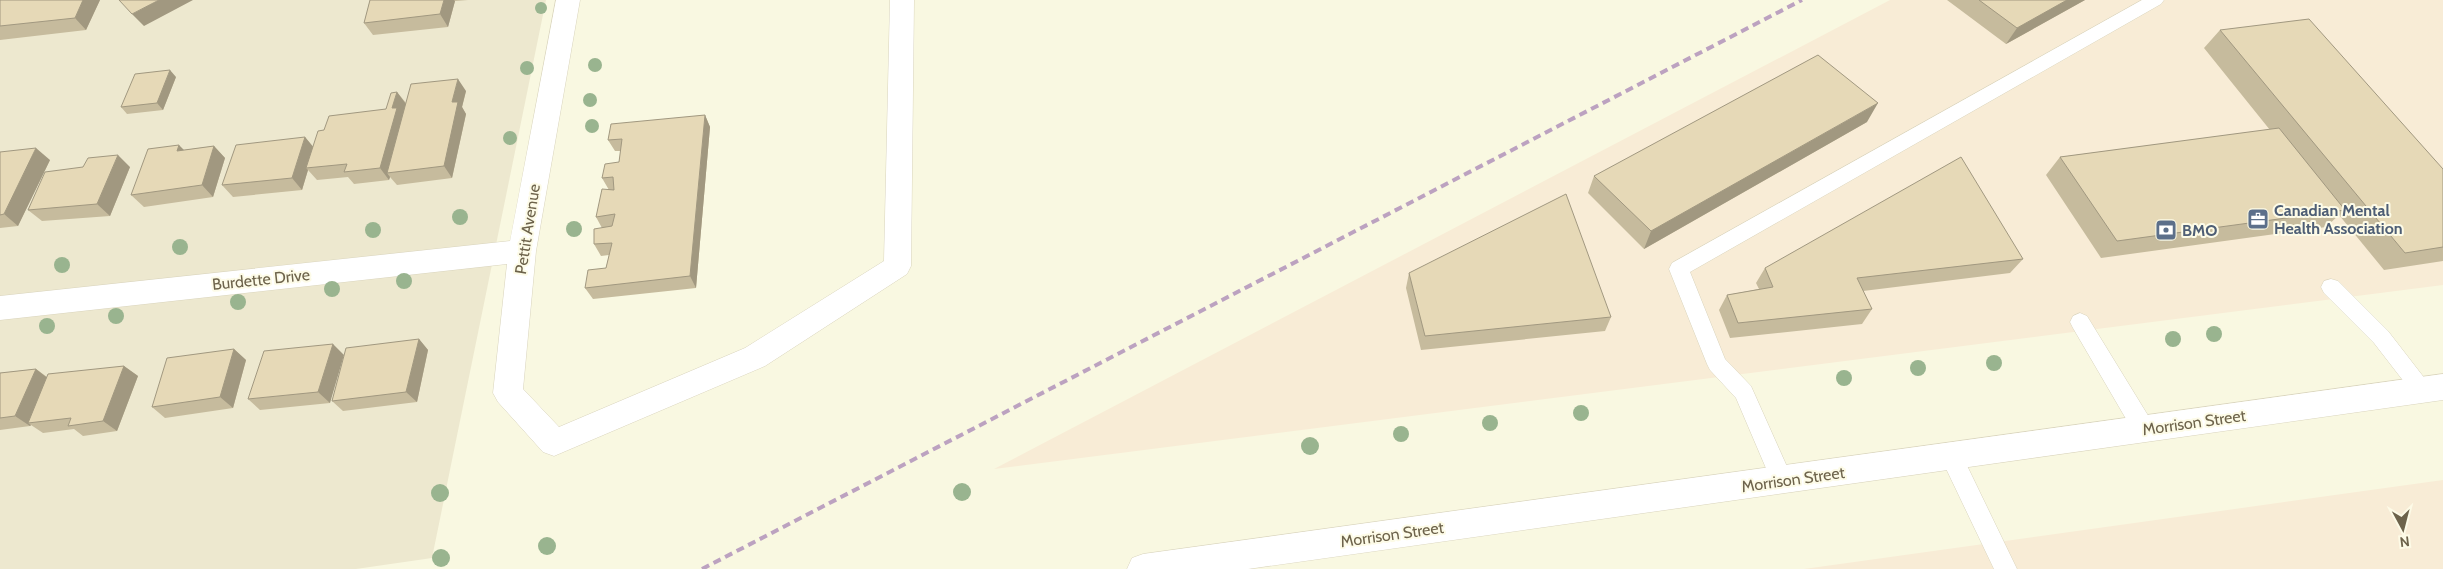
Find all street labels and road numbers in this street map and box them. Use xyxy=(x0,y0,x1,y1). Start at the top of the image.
street label: Pettit Avenue xyxy=(511,183,544,276)
street label: Burdette Drive xyxy=(211,265,311,294)
street label: Morrison Street xyxy=(2141,406,2248,439)
street label: Morrison Street xyxy=(1740,463,1847,496)
street label: Morrison Street xyxy=(1339,518,1446,551)

